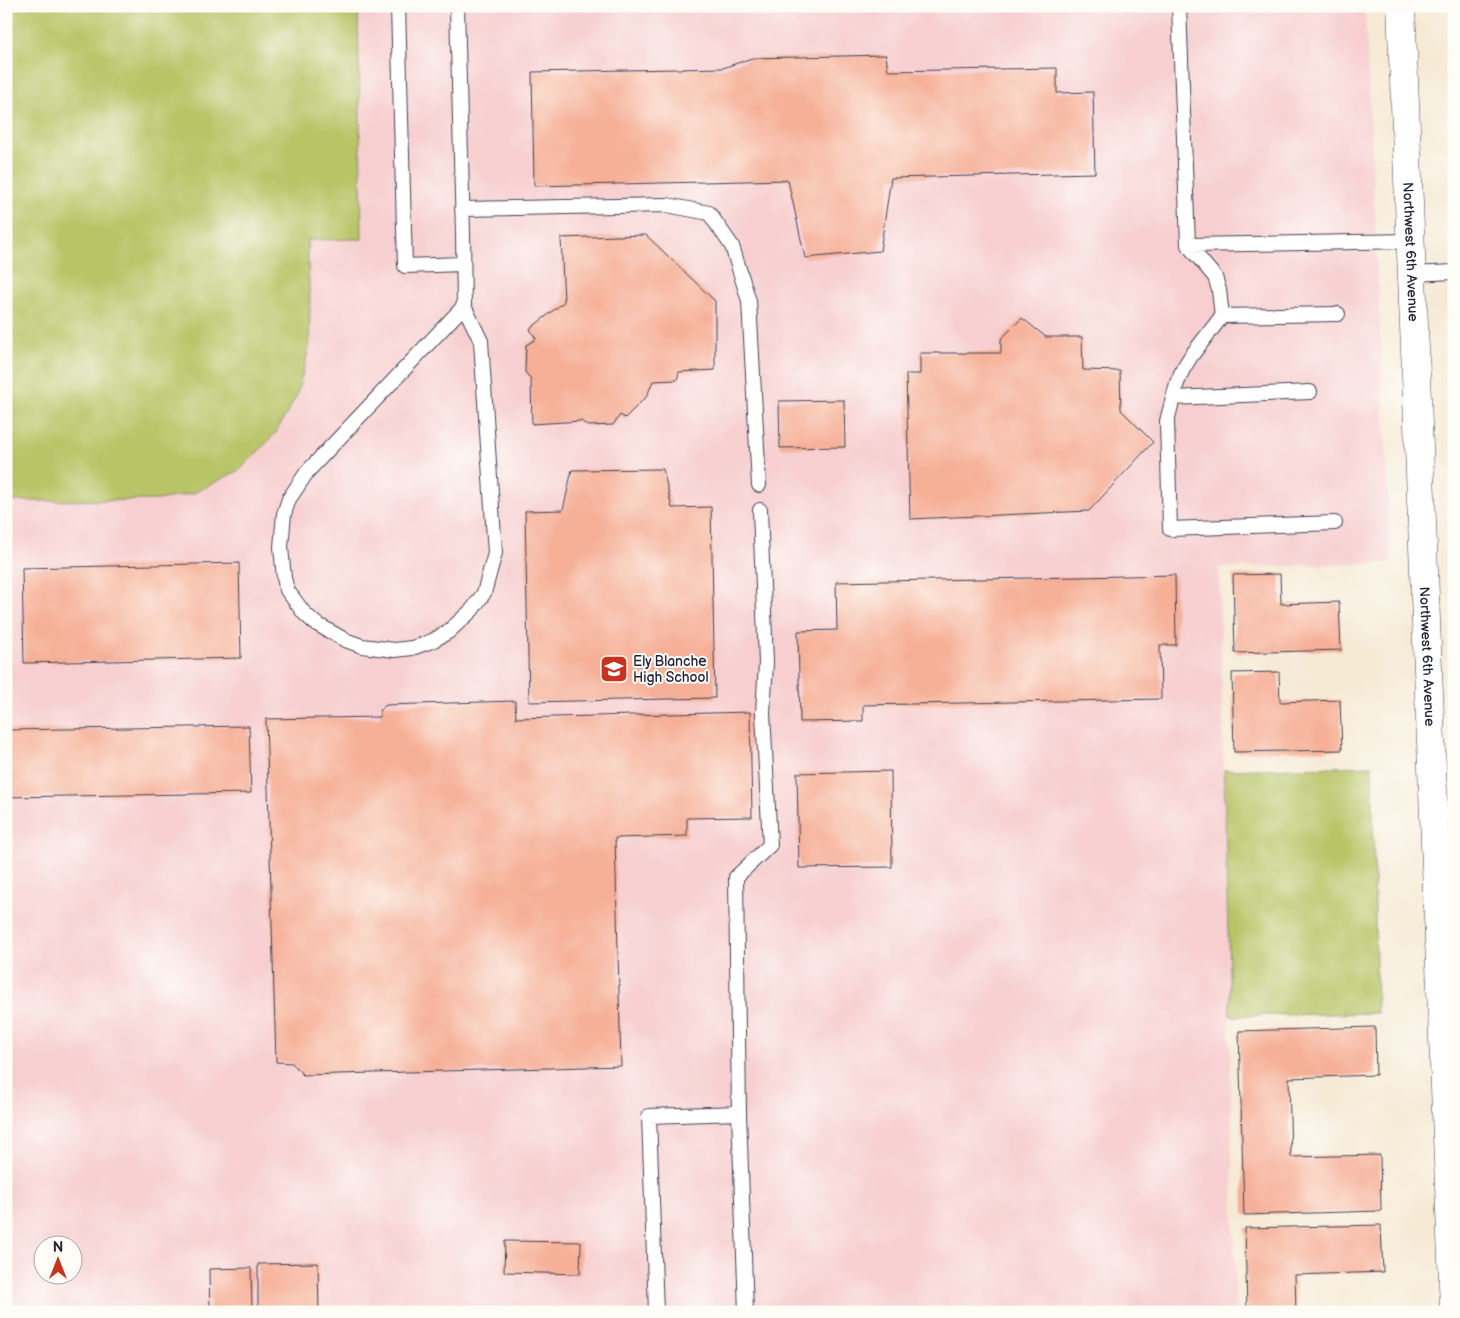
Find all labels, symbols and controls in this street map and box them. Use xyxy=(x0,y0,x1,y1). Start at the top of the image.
street label: Northwest 6th Avenue xyxy=(1400,182,1422,322)
street label: Northwest 6th Avenue xyxy=(1416,586,1439,727)
place label: Ely Blanche High School xyxy=(633,653,709,686)
school or university icon: Ely Blanche High School xyxy=(599,654,629,684)
north arrow xyxy=(32,1236,82,1286)
text: N xyxy=(53,1239,63,1256)

